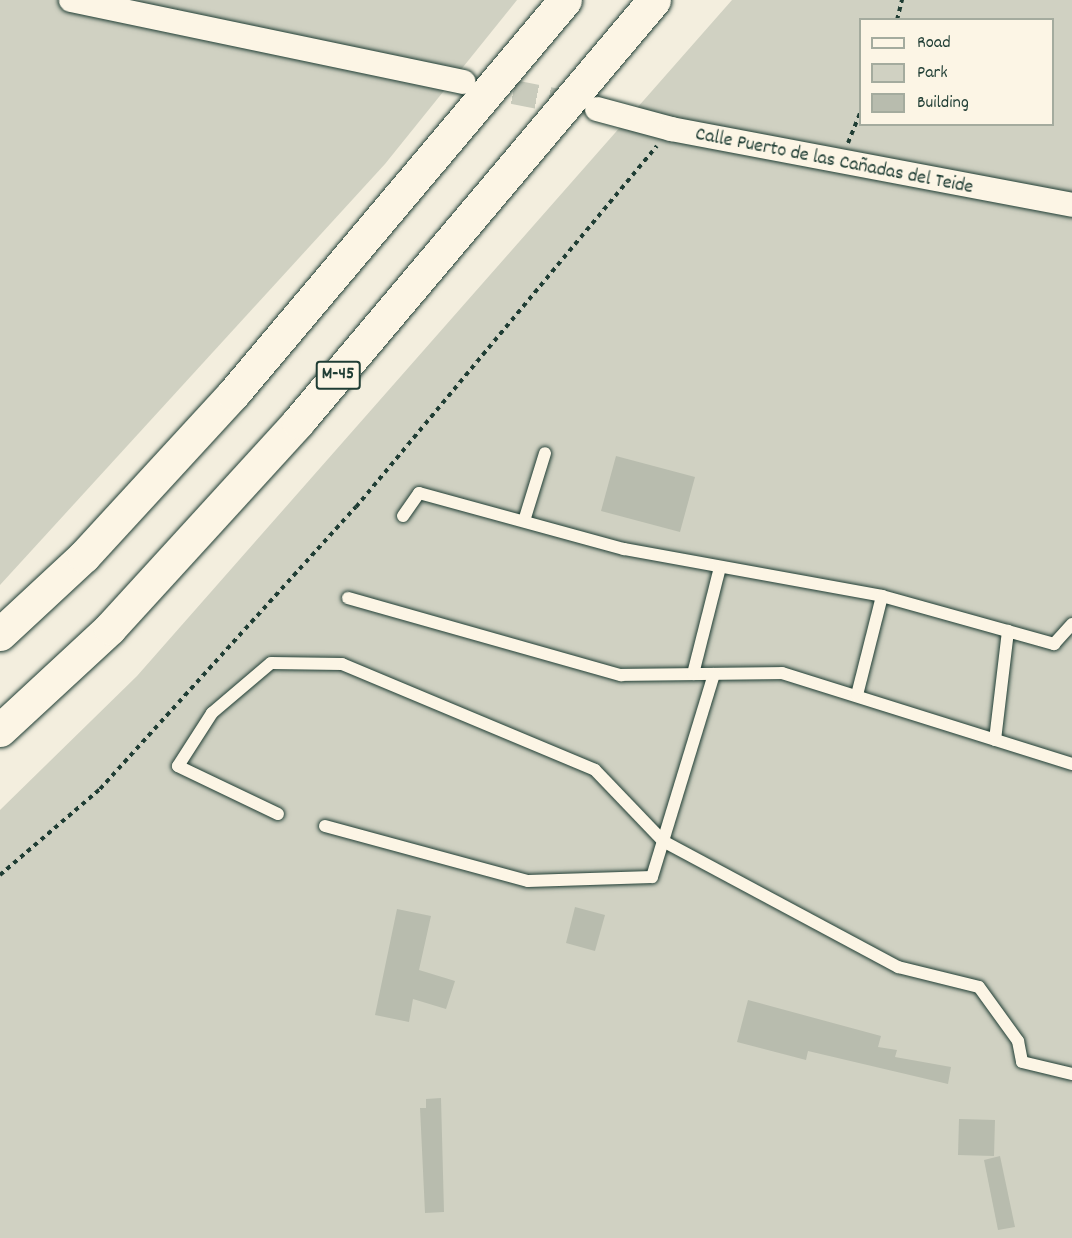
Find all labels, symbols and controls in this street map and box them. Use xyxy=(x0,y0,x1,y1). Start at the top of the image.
legend xyxy=(859,18,1054,126)
text: Road xyxy=(917,31,951,56)
text: Park xyxy=(917,61,948,86)
text: Building xyxy=(917,91,969,116)
street label: Calle Puerto de las Cañadas del Teide xyxy=(693,123,975,201)
road number: M-45 xyxy=(316,360,360,390)

